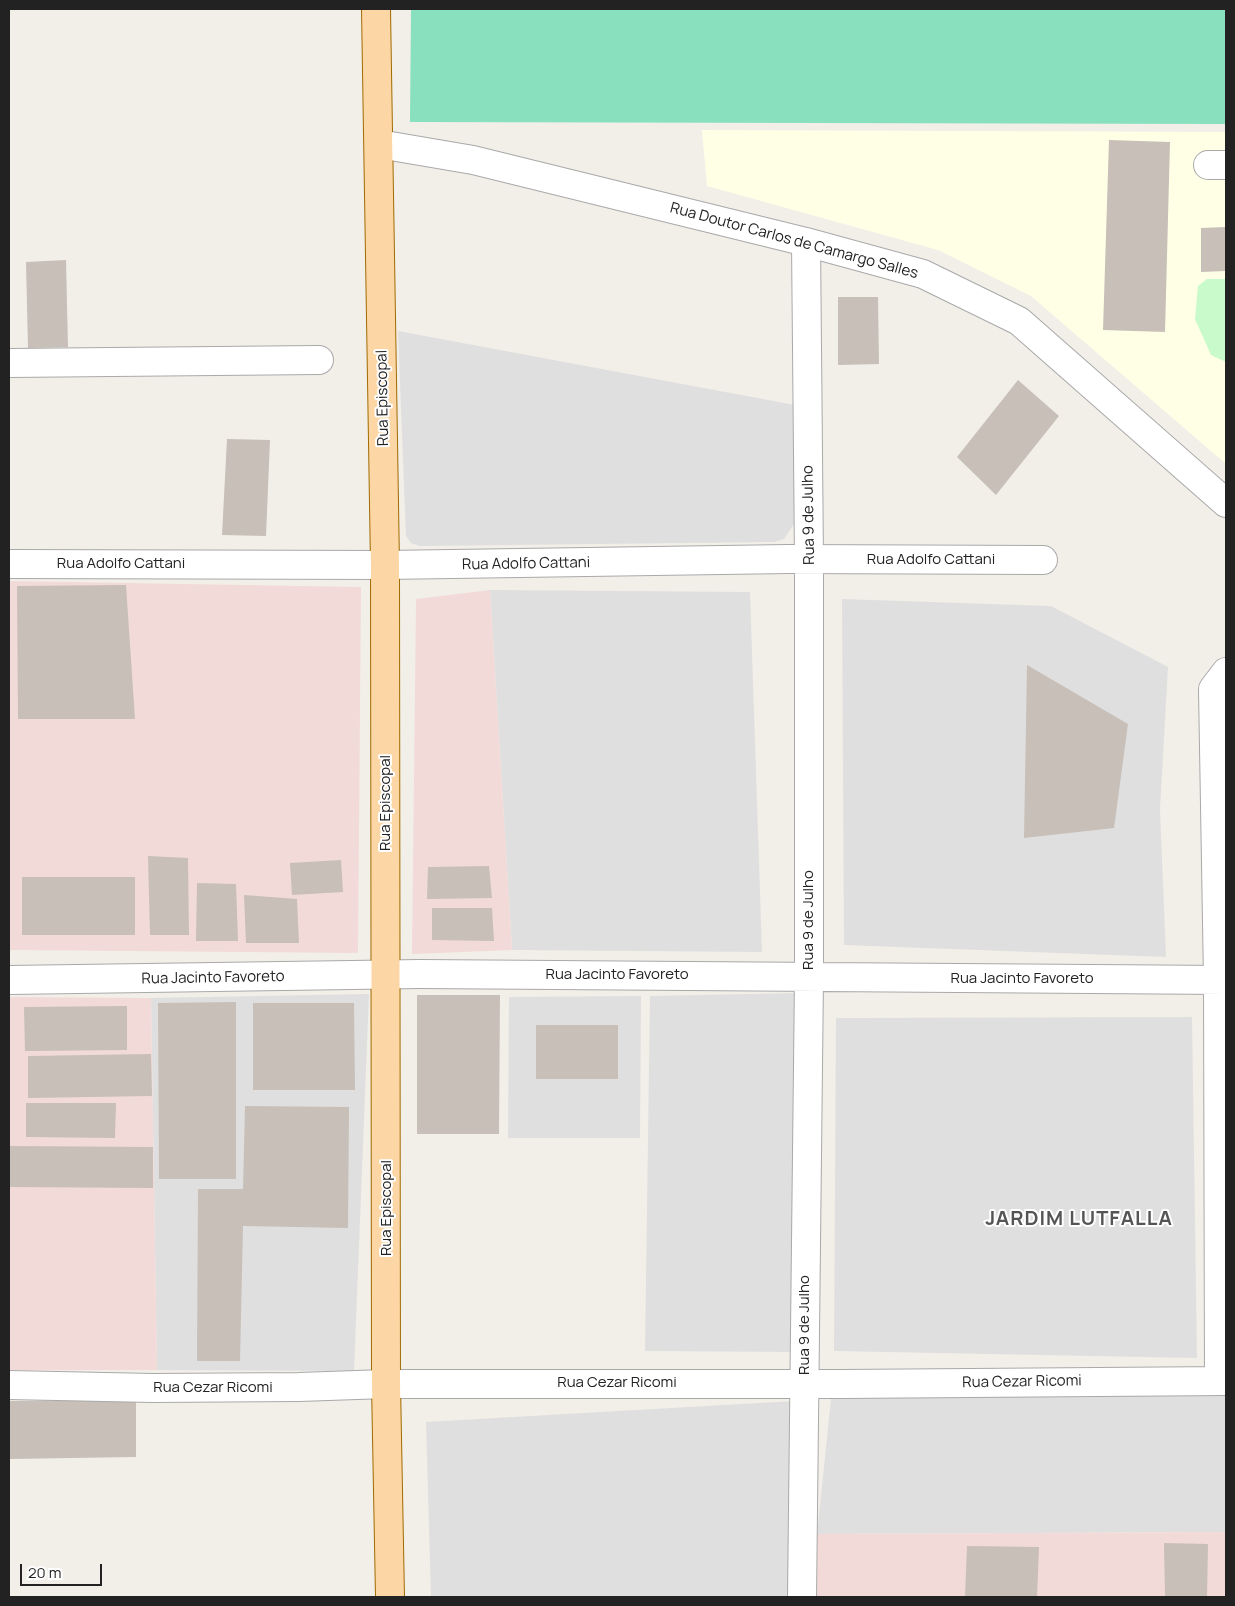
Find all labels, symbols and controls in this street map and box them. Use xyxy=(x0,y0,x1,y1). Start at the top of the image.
street label: Rua Doutor Carlos de Camargo Salles xyxy=(668,199,920,283)
street label: Rua Episcopal xyxy=(373,350,393,446)
street label: Rua 9 de Julho xyxy=(799,465,819,565)
street label: Rua Adolfo Cattani xyxy=(867,551,995,569)
street label: Rua Adolfo Cattani xyxy=(462,554,590,574)
street label: Rua Adolfo Cattani xyxy=(57,555,185,573)
street label: Rua Episcopal xyxy=(377,755,395,851)
street label: Rua 9 de Julho xyxy=(800,870,818,970)
street label: Rua Jacinto Favoreto xyxy=(545,966,689,984)
street label: Rua Jacinto Favoreto xyxy=(141,968,285,988)
street label: Rua Jacinto Favoreto xyxy=(950,970,1094,988)
street label: Rua Episcopal xyxy=(378,1160,396,1256)
district label: JARDIM LUTFALLA xyxy=(983,1207,1175,1231)
street label: Rua 9 de Julho xyxy=(796,1275,814,1375)
street label: Rua Cezar Ricomi xyxy=(962,1372,1082,1392)
street label: Rua Cezar Ricomi xyxy=(557,1374,677,1392)
street label: Rua Cezar Ricomi xyxy=(153,1379,273,1397)
scale bar xyxy=(22,1554,105,1586)
text: 20 m xyxy=(28,1562,61,1583)

